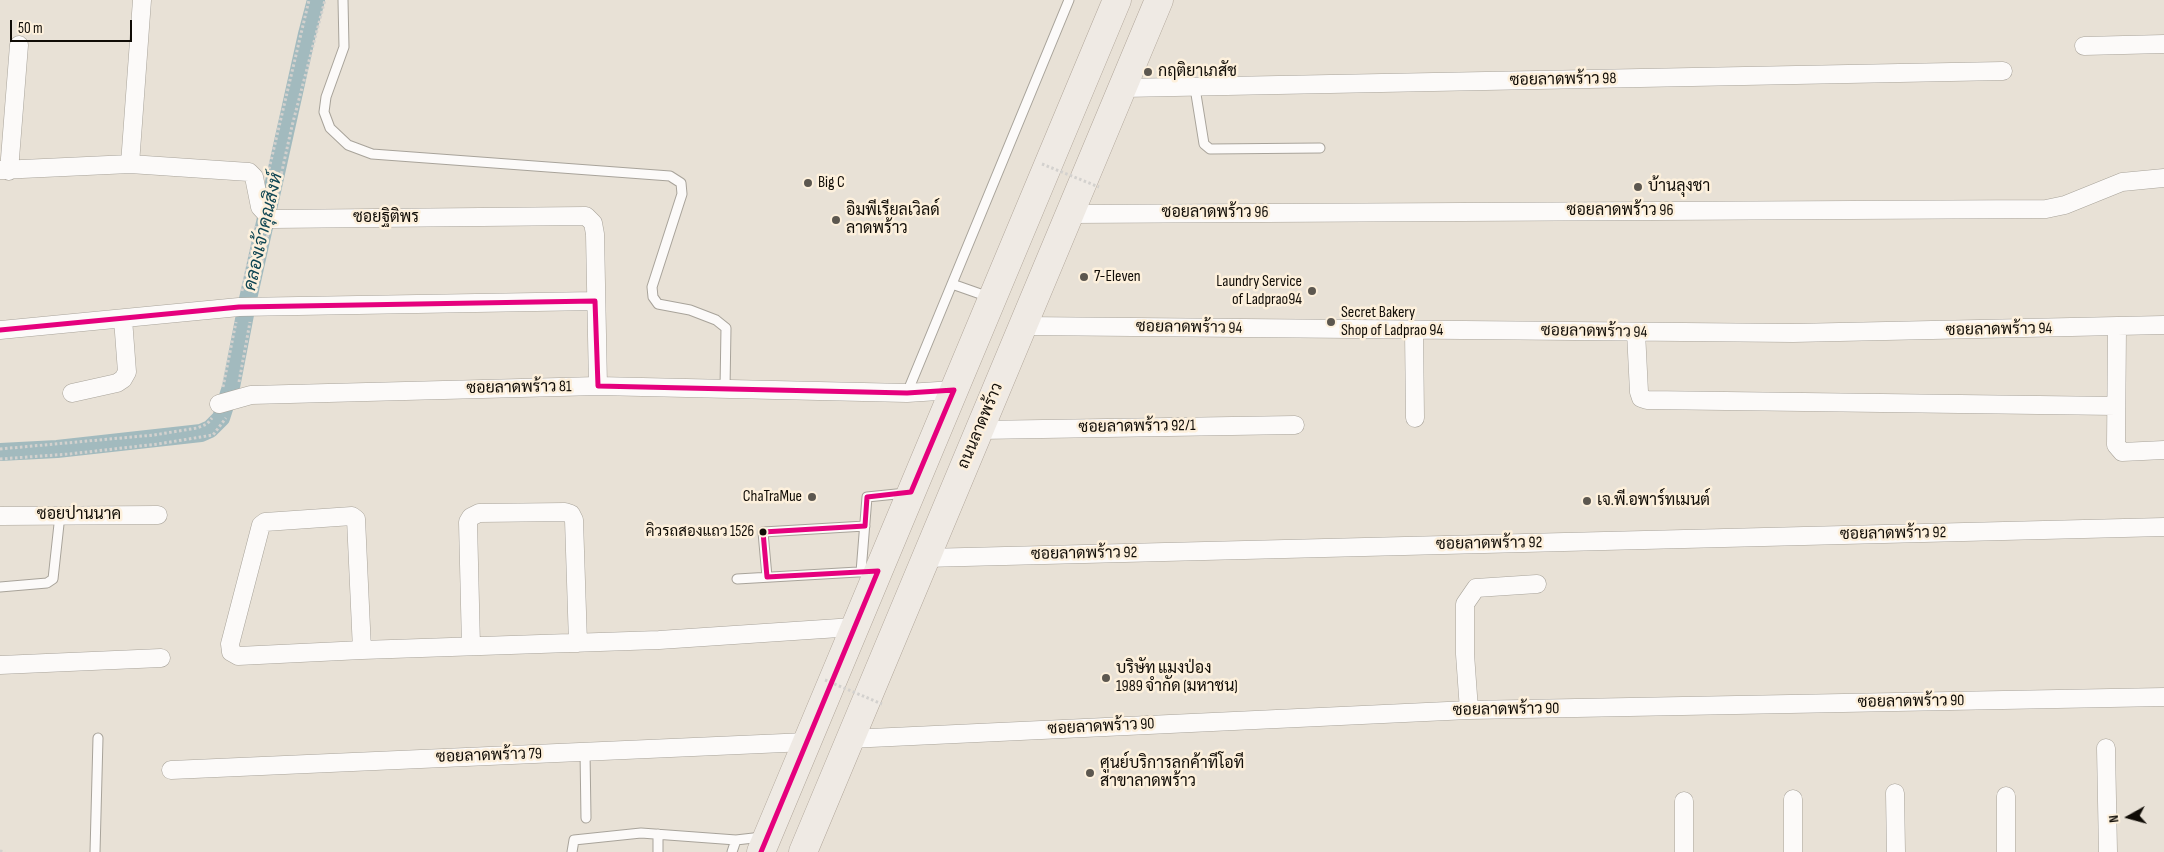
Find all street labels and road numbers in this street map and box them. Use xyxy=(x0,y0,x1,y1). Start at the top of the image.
street label: ซอยลาดพร้าว 98 xyxy=(1509,69,1617,91)
street label: ซอยลาดพร้าว 96 xyxy=(1567,201,1673,221)
street label: ซอยลาดพร้าว 96 xyxy=(1162,203,1268,223)
street label: ซอยฐิติพร xyxy=(353,208,419,228)
street label: ซอยลาดพร้าว 94 xyxy=(1136,317,1242,339)
street label: ซอยลาดพร้าว 94 xyxy=(1946,319,2052,341)
street label: ซอยลาดพร้าว 94 xyxy=(1541,321,1647,343)
street label: ซอยลาดพร้าว 81 xyxy=(466,377,572,399)
street label: ถนนลาดพร้าว xyxy=(954,380,1008,472)
street label: ซอยลาดพร้าว 92/1 xyxy=(1078,416,1196,438)
street label: ซอยปานนาค xyxy=(37,505,121,525)
street label: ซอยลาดพร้าว 92 xyxy=(1840,523,1946,545)
street label: ซอยลาดพร้าว 92 xyxy=(1436,533,1542,555)
street label: ซอยลาดพร้าว 92 xyxy=(1031,543,1137,565)
street label: ซอยลาดพร้าว 90 xyxy=(1857,691,1965,713)
street label: ซอยลาดพร้าว 90 xyxy=(1452,699,1560,721)
street label: ซอยลาดพร้าว 90 xyxy=(1047,715,1155,739)
street label: ซอยลาดพร้าว 79 xyxy=(436,745,542,767)

